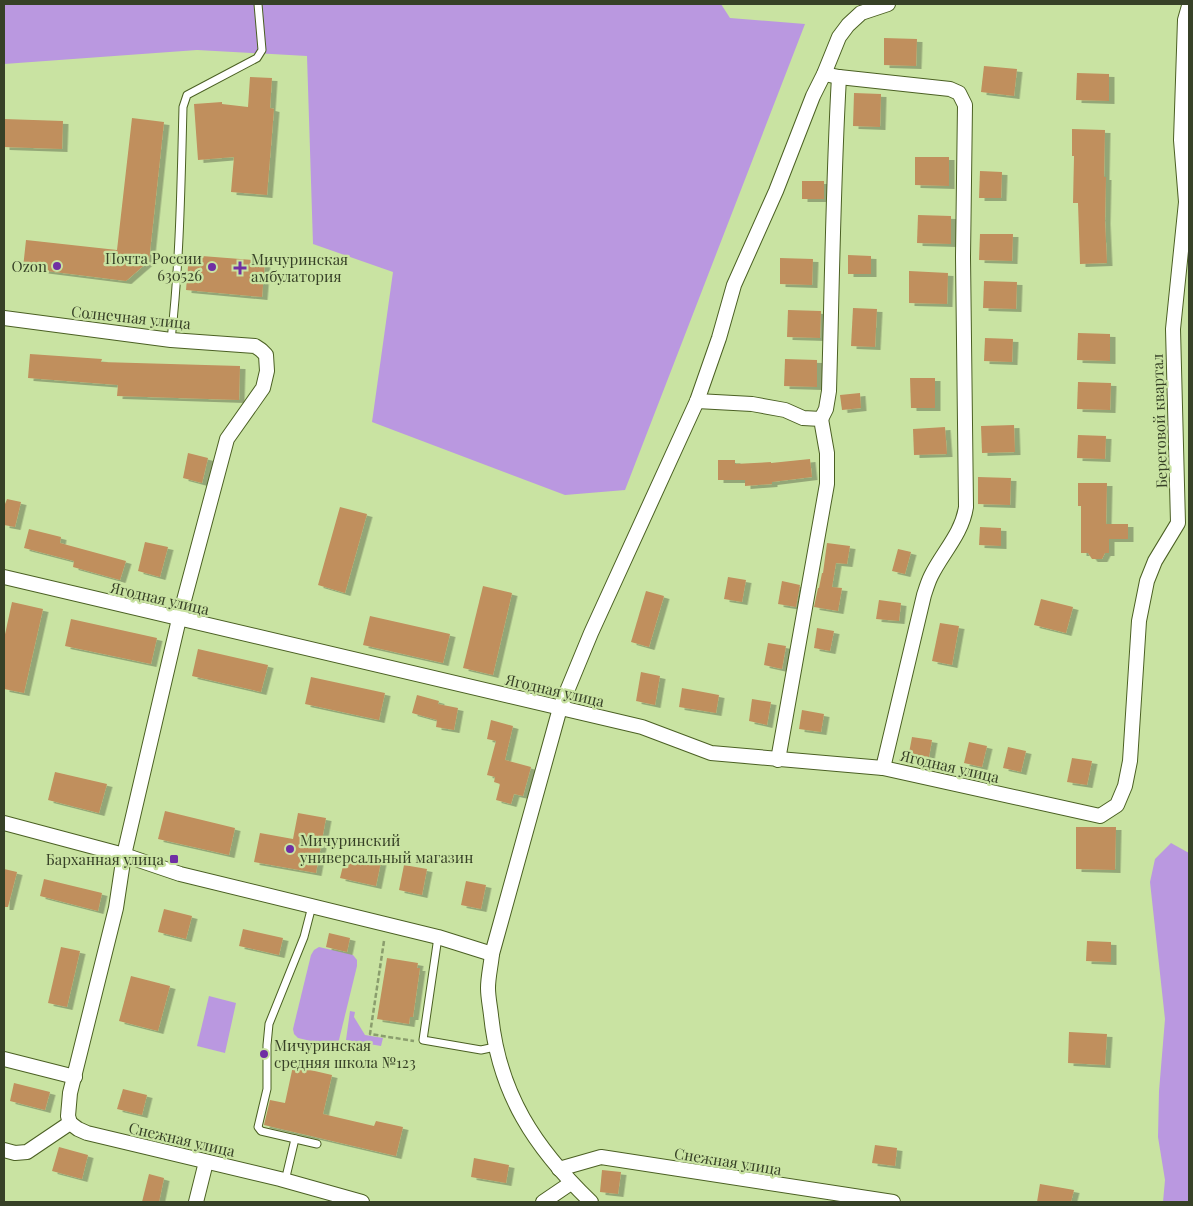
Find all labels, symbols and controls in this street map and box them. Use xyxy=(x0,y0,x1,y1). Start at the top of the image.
place label: Почта России 630526 xyxy=(105,248,202,285)
place label: Мичуринская амбулатория xyxy=(251,249,348,286)
place label: Ozon xyxy=(12,256,47,276)
marker: Ozon xyxy=(51,260,63,272)
marker: Почта России 630526 xyxy=(206,261,218,273)
marker: Мичуринская амбулатория xyxy=(233,261,247,275)
street label: Солнечная улица xyxy=(70,301,192,333)
street label: Береговой квартал xyxy=(1147,353,1171,489)
street label: Ягодная улица xyxy=(108,577,212,619)
street label: Ягодная улица xyxy=(503,669,607,711)
street label: Ягодная улица xyxy=(898,745,1002,787)
place label: Мичуринский универсальный магазин xyxy=(299,830,473,867)
marker: Мичуринский универсальный магазин xyxy=(284,843,296,855)
place label: Барханная улица xyxy=(46,849,165,869)
marker: Барханная улица xyxy=(168,853,180,865)
place label: Мичуринская средняя школа №123 xyxy=(274,1035,416,1072)
marker: Мичуринская средняя школа №123 xyxy=(258,1048,270,1060)
street label: Снежная улица xyxy=(127,1117,238,1161)
street label: Снежная улица xyxy=(673,1143,784,1179)

